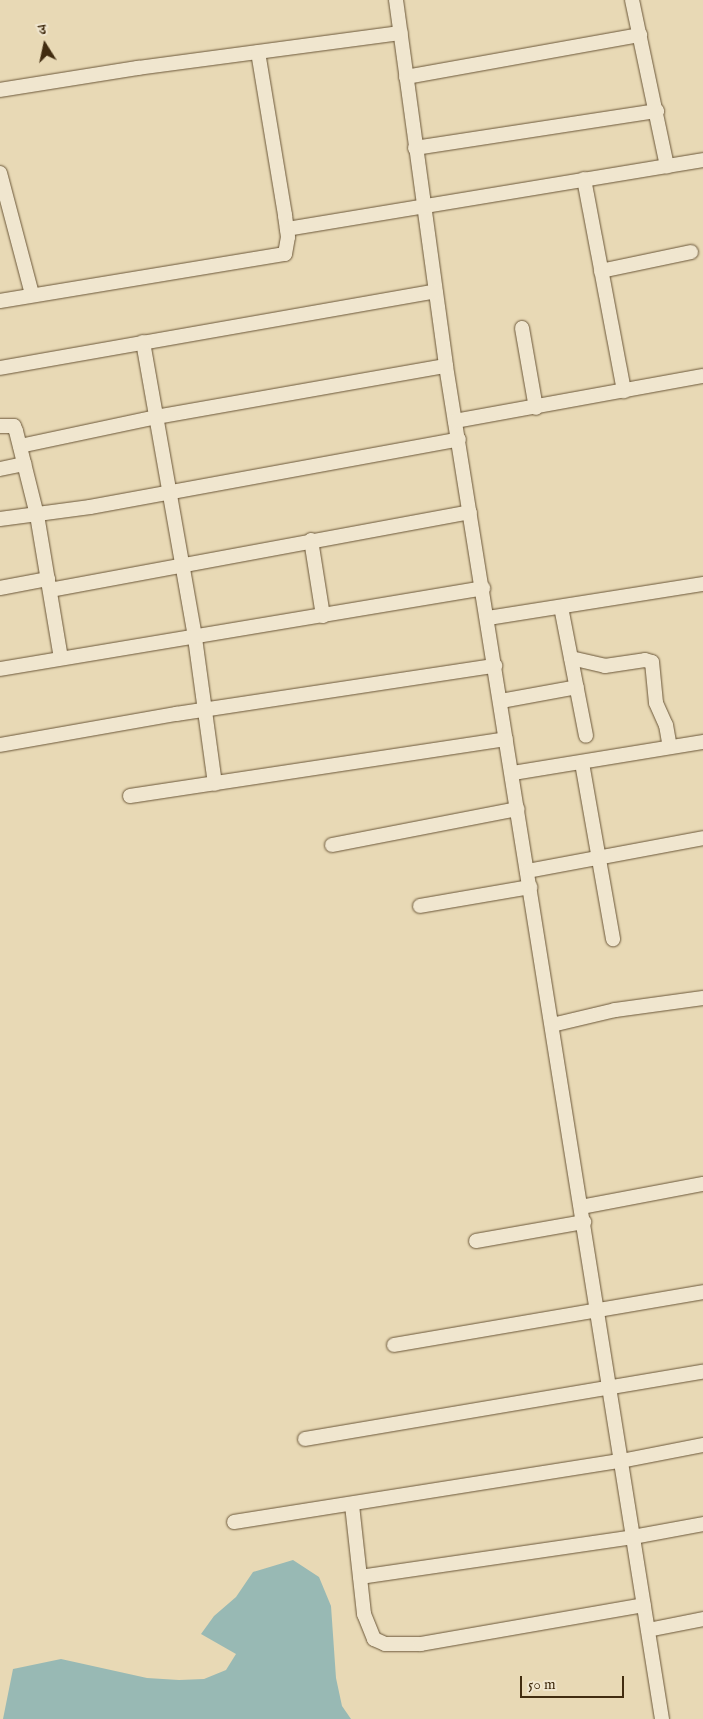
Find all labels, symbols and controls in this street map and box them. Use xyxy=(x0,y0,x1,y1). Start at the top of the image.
north arrow xyxy=(20,20,70,70)
text: उ xyxy=(37,21,47,40)
scale bar xyxy=(523,1666,627,1698)
text: 50 m xyxy=(528,1675,556,1694)

